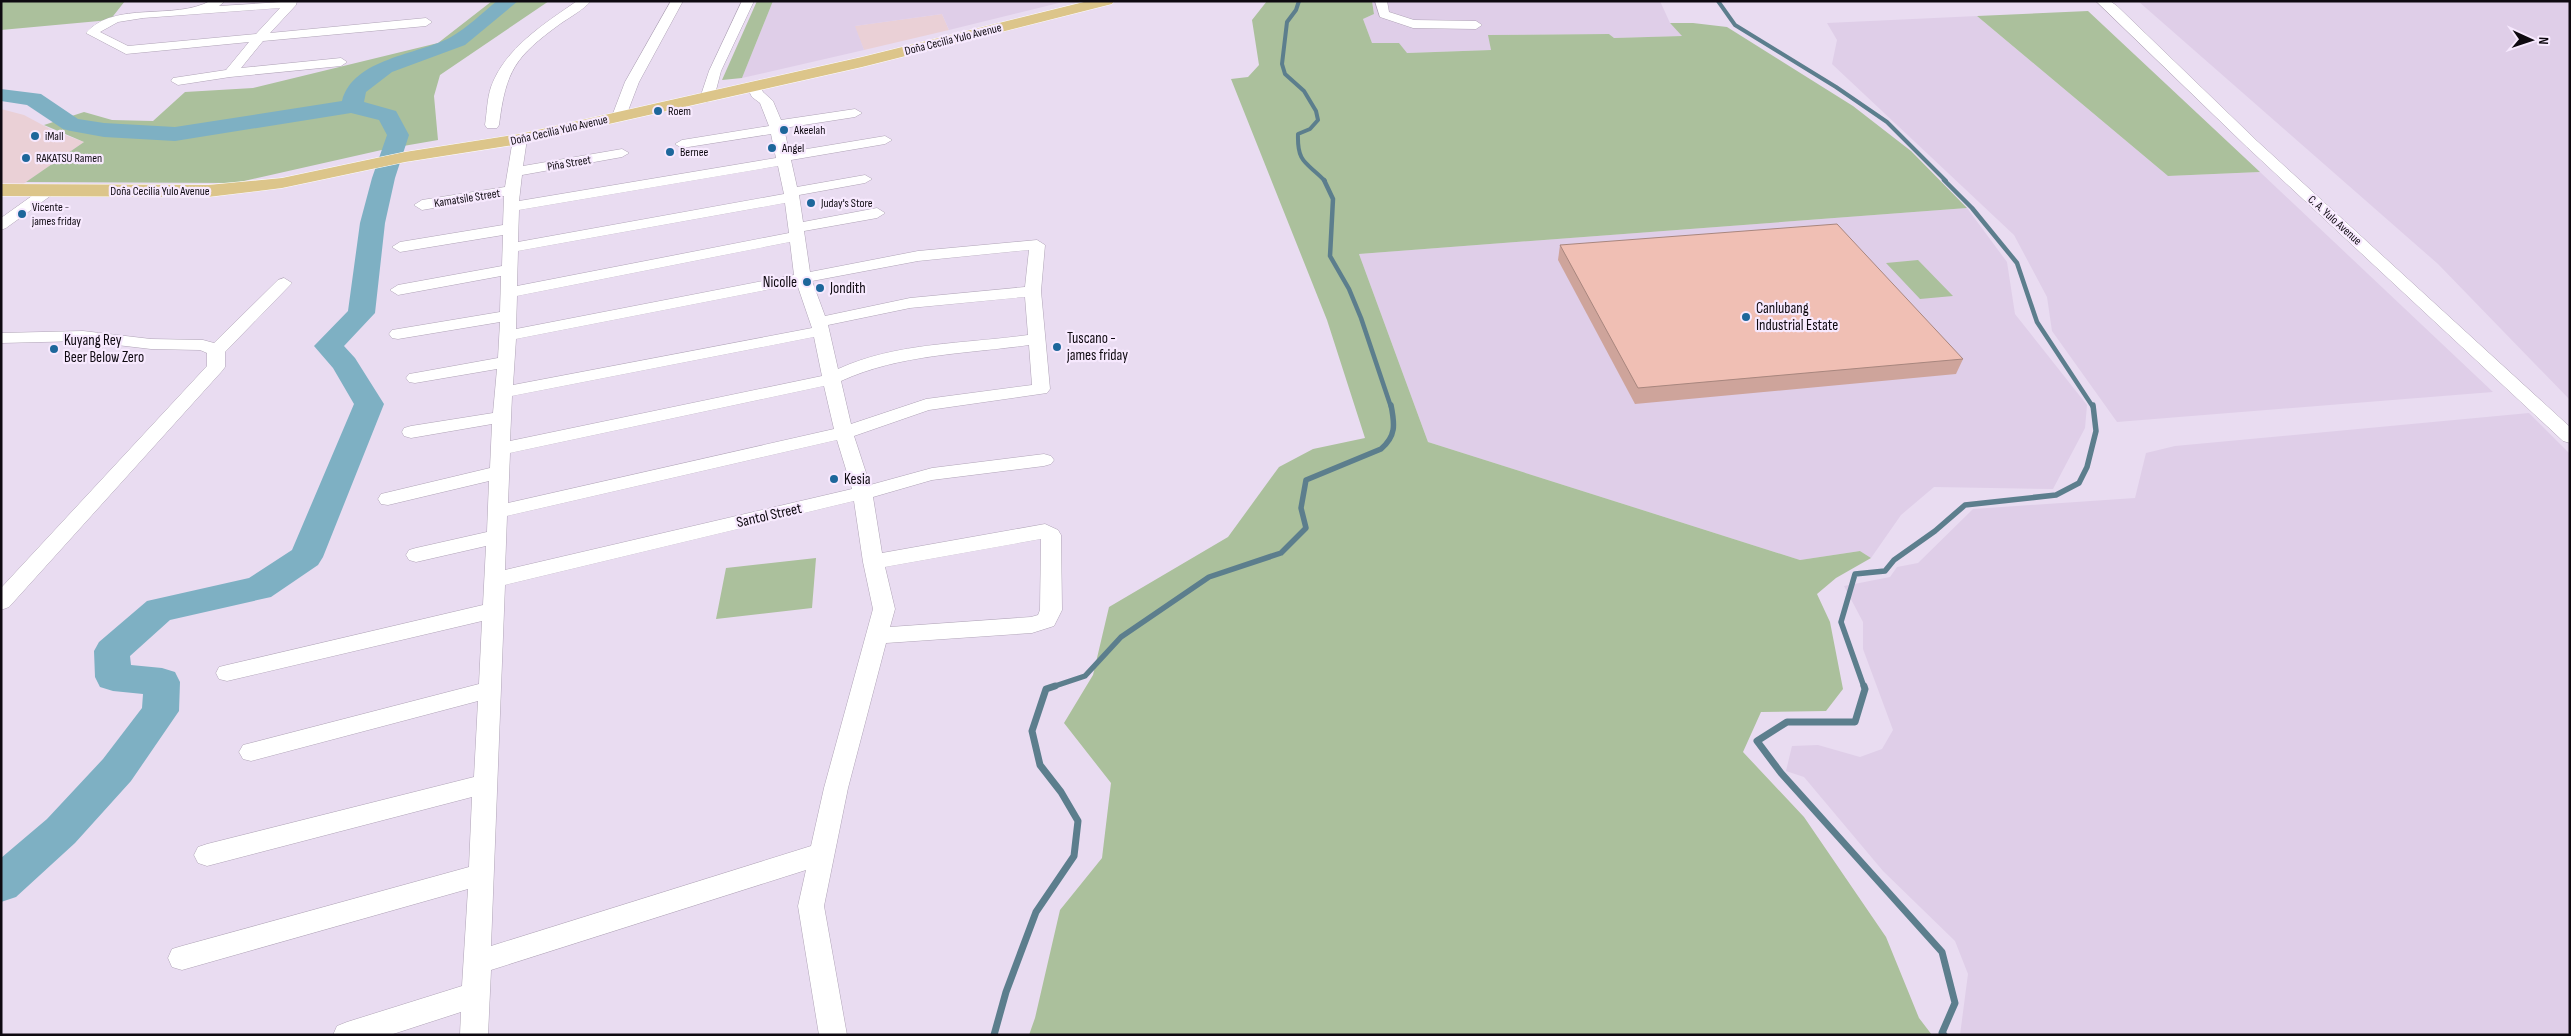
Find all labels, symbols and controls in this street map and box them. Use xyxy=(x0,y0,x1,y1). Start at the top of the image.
north arrow xyxy=(2506,15,2556,65)
street label: Doña Cecilia Yulo Avenue xyxy=(903,20,1003,59)
text: N xyxy=(2535,36,2552,45)
place label: Roem xyxy=(668,104,691,119)
marker: Roem xyxy=(652,105,664,117)
street label: Doña Cecilia Yulo Avenue xyxy=(509,112,609,149)
place label: Akeelah xyxy=(793,123,825,138)
marker: Akeelah xyxy=(778,124,790,136)
place label: iMall xyxy=(45,129,63,144)
marker: iMall xyxy=(29,130,41,142)
place label: Angel xyxy=(781,141,804,156)
marker: Angel xyxy=(766,142,778,154)
place label: Bernee xyxy=(680,145,709,160)
marker: Bernee xyxy=(664,146,676,158)
place label: RAKATSU Ramen xyxy=(36,151,102,166)
marker: RAKATSU Ramen xyxy=(20,152,32,164)
street label: Piña Street xyxy=(546,152,593,175)
street label: Doña Cecilia Yulo Avenue xyxy=(110,184,210,199)
street label: Kamatsile Street xyxy=(433,186,502,211)
street label: C. A. Yulo Avenue xyxy=(2305,192,2365,249)
place label: Juday's Store xyxy=(820,196,873,211)
marker: Juday's Store xyxy=(805,197,817,209)
place label: Vicente - james friday xyxy=(31,200,81,229)
marker: Vicente - james friday xyxy=(16,208,28,220)
place label: Nicolle xyxy=(763,273,797,292)
marker: Nicolle xyxy=(801,276,813,288)
place label: Jondith xyxy=(829,279,866,298)
marker: Jondith xyxy=(814,282,826,294)
place label: Canlubang Industrial Estate xyxy=(1756,299,1838,335)
marker: Canlubang Industrial Estate xyxy=(1740,311,1752,323)
place label: Tuscano - james friday xyxy=(1066,329,1128,365)
place label: Kuyang Rey Beer Below Zero xyxy=(64,331,144,367)
marker: Tuscano - james friday xyxy=(1051,341,1063,353)
marker: Kuyang Rey Beer Below Zero xyxy=(48,343,60,355)
place label: Kesia xyxy=(844,470,871,489)
marker: Kesia xyxy=(828,473,840,485)
street label: Santol Street xyxy=(735,499,804,532)

